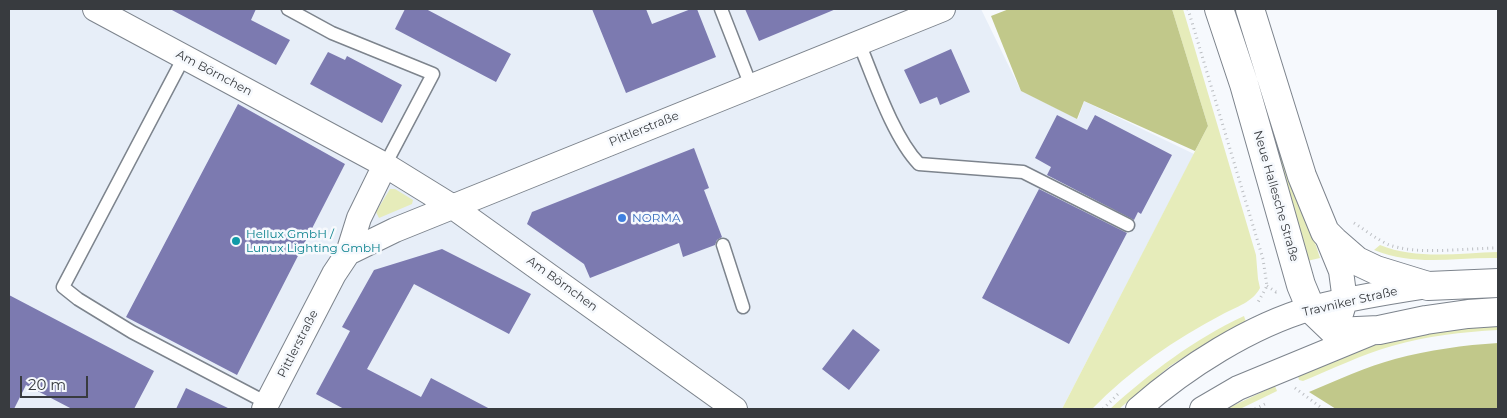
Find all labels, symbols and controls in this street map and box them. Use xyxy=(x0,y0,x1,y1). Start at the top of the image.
street label: Am Börnchen xyxy=(174,47,254,99)
street label: Pittlerstraße xyxy=(607,108,681,150)
street label: Neue Hallesche Straße xyxy=(1250,129,1302,263)
place label: NORMA xyxy=(632,211,681,225)
marker: NORMA xyxy=(616,212,628,224)
place label: Hellux GmbH / Lunux Lighting GmbH xyxy=(246,227,381,255)
marker: Hellux GmbH / Lunux Lighting GmbH xyxy=(230,235,242,247)
street label: Am Börnchen xyxy=(524,253,600,315)
street label: Travniker Straße xyxy=(1301,284,1399,320)
street label: Pittlerstraße xyxy=(275,308,321,380)
scale bar xyxy=(22,366,90,398)
text: 20 m xyxy=(28,375,66,394)

